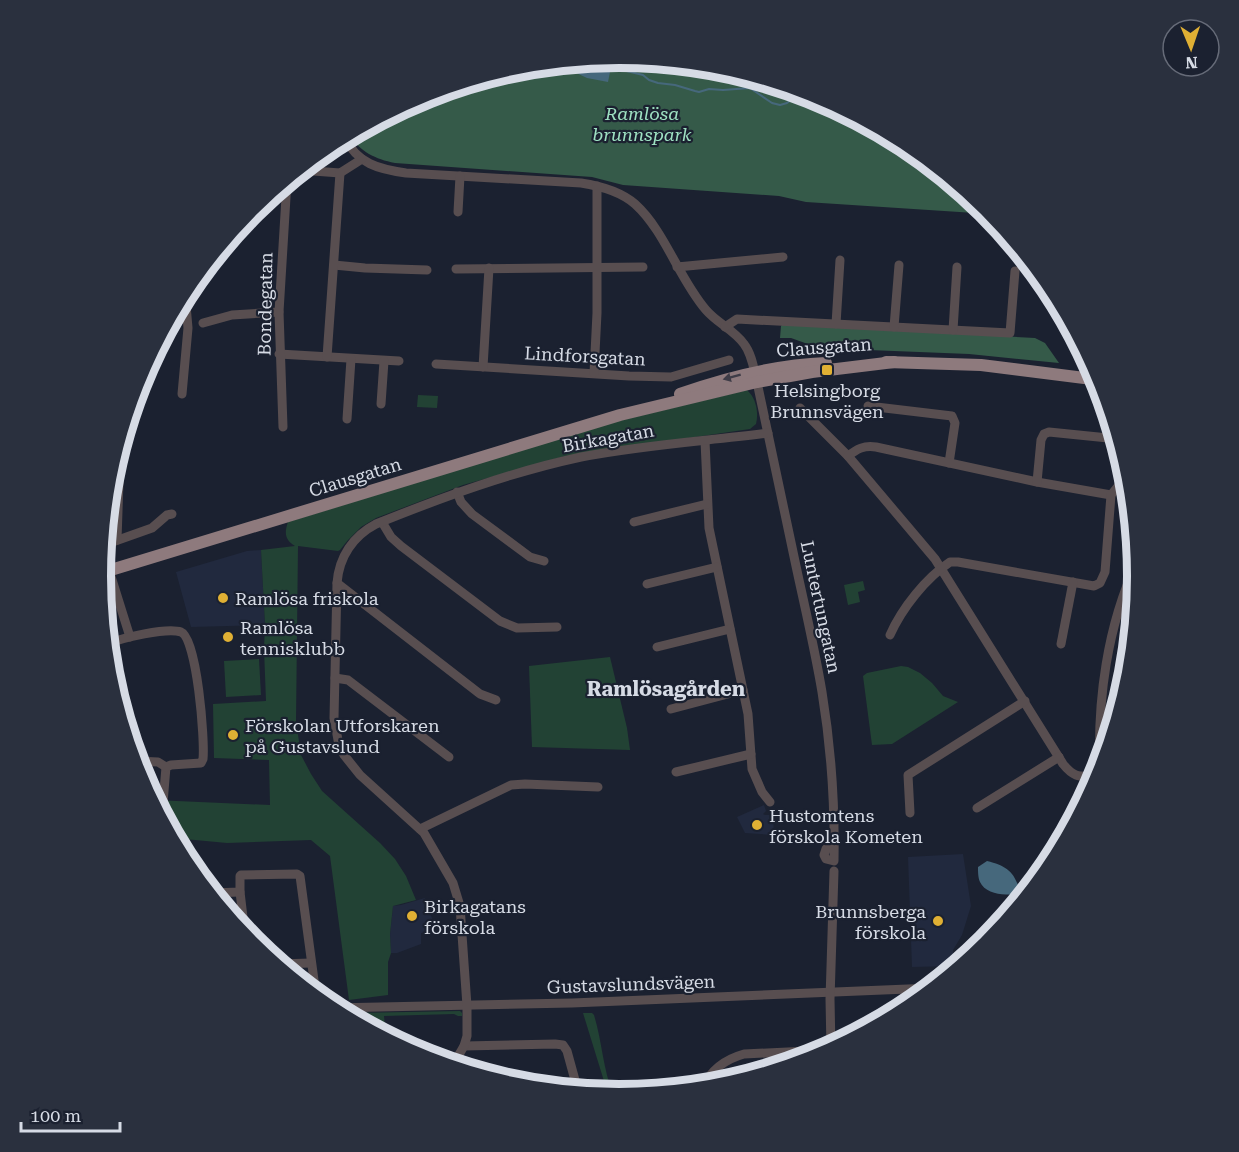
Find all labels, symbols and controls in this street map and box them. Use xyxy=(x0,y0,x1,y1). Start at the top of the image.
north arrow xyxy=(1161,18,1221,78)
text: N xyxy=(1185,53,1198,72)
park label: Ramlösa brunnspark xyxy=(593,103,692,145)
street label: Bondegatan xyxy=(254,252,276,356)
street label: Clausgatan xyxy=(776,333,873,361)
street label: Lindforsgatan xyxy=(524,342,647,370)
marker: Helsingborg Brunnsvägen xyxy=(820,363,834,377)
one-way arrow xyxy=(722,373,741,383)
place label: Helsingborg Brunnsvägen xyxy=(770,380,884,422)
street label: Birkagatan xyxy=(560,419,656,456)
street label: Clausgatan xyxy=(306,453,404,501)
street label: Luntertungatan xyxy=(797,539,845,676)
place label: Ramlösa friskola xyxy=(235,588,379,609)
marker: Ramlösa friskola xyxy=(216,591,230,605)
place label: Ramlösa tennisklubb xyxy=(240,617,345,659)
marker: Ramlösa tennisklubb xyxy=(221,630,235,644)
district label: Ramlösagården xyxy=(587,677,746,701)
place label: Förskolan Utforskaren på Gustavslund xyxy=(245,715,440,757)
marker: Förskolan Utforskaren på Gustavslund xyxy=(226,728,240,742)
place label: Hustomtens förskola Kometen xyxy=(769,805,923,847)
marker: Hustomtens förskola Kometen xyxy=(750,818,764,832)
place label: Birkagatans förskola xyxy=(424,896,526,938)
place label: Brunnsberga förskola xyxy=(815,901,926,943)
marker: Birkagatans förskola xyxy=(405,909,419,923)
marker: Brunnsberga förskola xyxy=(931,914,945,928)
street label: Gustavslundsvägen xyxy=(547,971,716,997)
scale bar xyxy=(21,1095,120,1133)
text: 100 m xyxy=(30,1105,81,1126)

